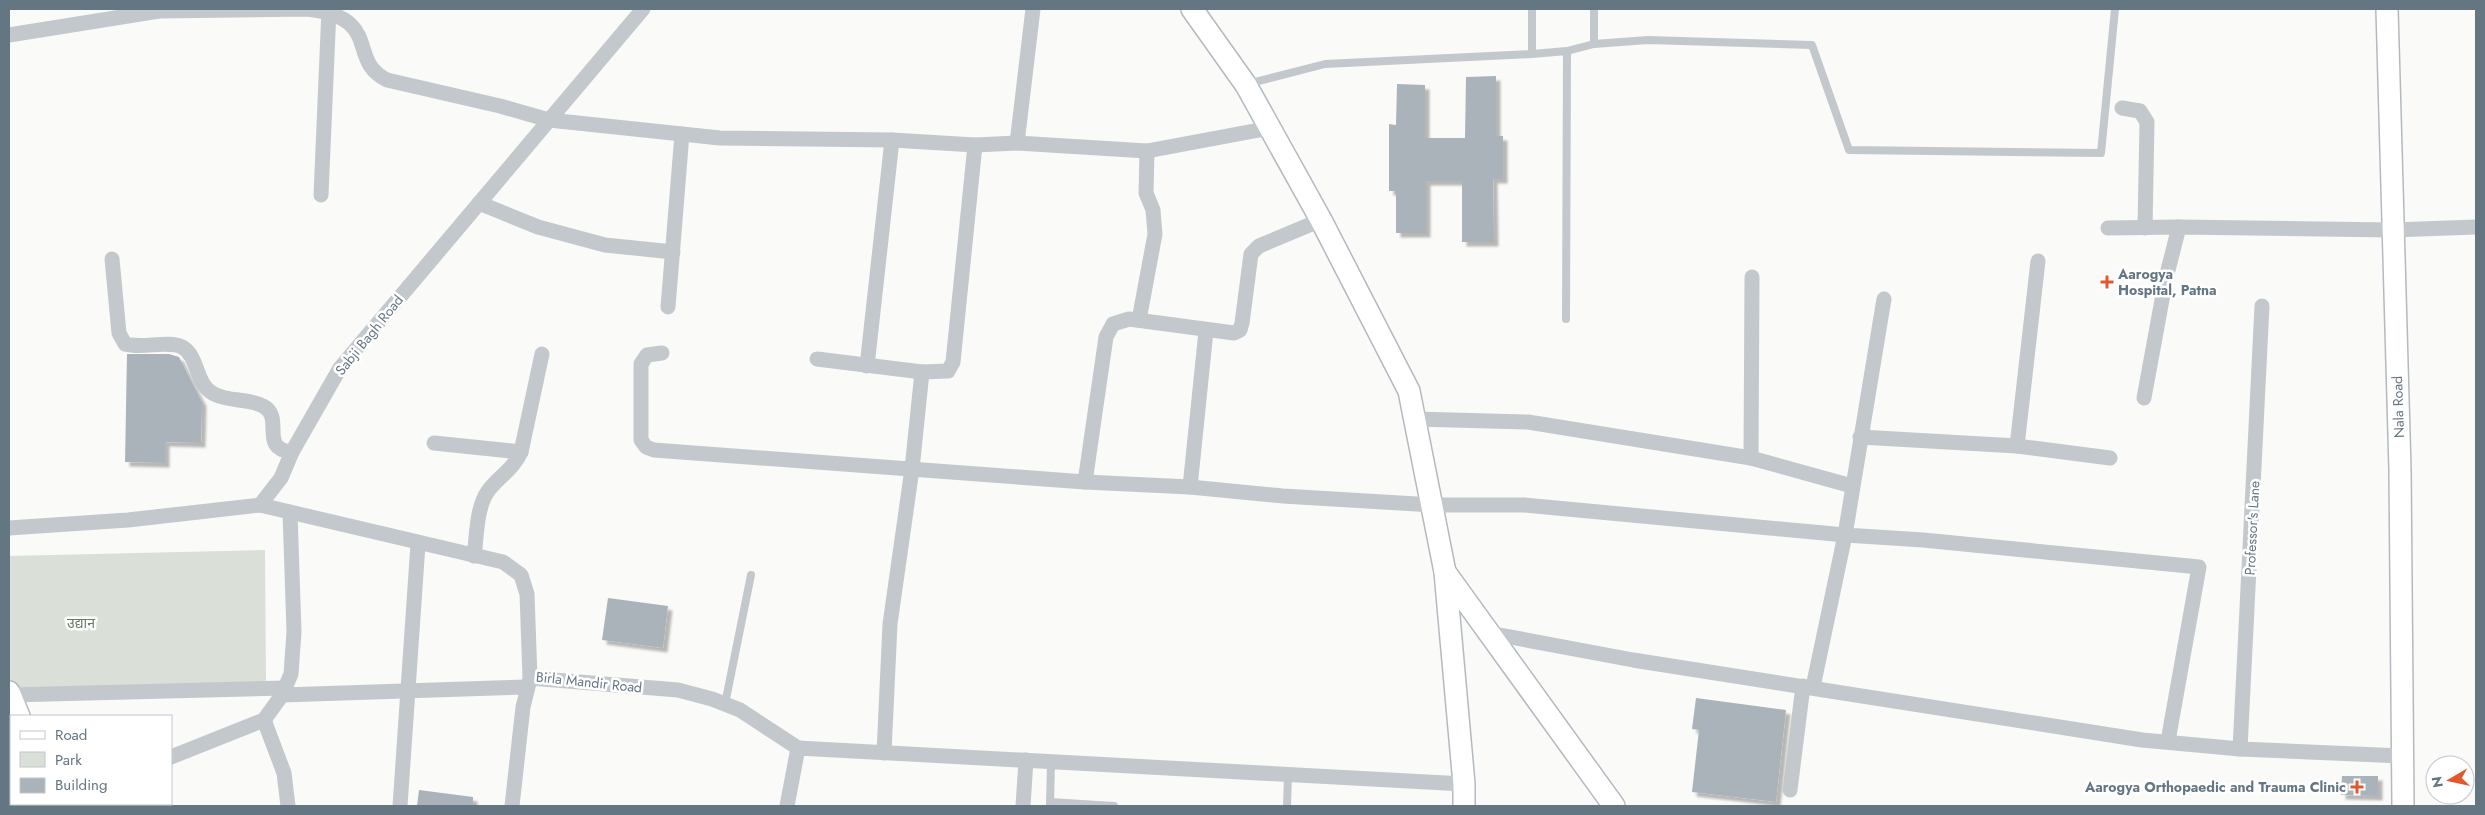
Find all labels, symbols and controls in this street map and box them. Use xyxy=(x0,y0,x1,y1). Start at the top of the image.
place label: Aarogya Hospital, Patna xyxy=(2117,264,2217,300)
marker: Aarogya Hospital, Patna xyxy=(2100,275,2114,289)
street label: Sabji Bagh Road xyxy=(330,291,408,379)
street label: Nala Road xyxy=(2387,376,2409,438)
street label: Professor's Lane xyxy=(2240,480,2264,576)
park label: उद्यान xyxy=(67,613,95,633)
street label: Birla Mandir Road xyxy=(535,666,643,698)
legend xyxy=(10,715,172,805)
text: Road xyxy=(55,724,87,746)
text: Park xyxy=(55,749,82,771)
north arrow xyxy=(2425,755,2475,805)
text: Building xyxy=(55,774,107,796)
text: N xyxy=(2426,775,2448,789)
place label: Aarogya Orthopaedic and Trauma Clinic xyxy=(2084,777,2346,797)
marker: Aarogya Orthopaedic and Trauma Clinic xyxy=(2350,780,2364,794)

